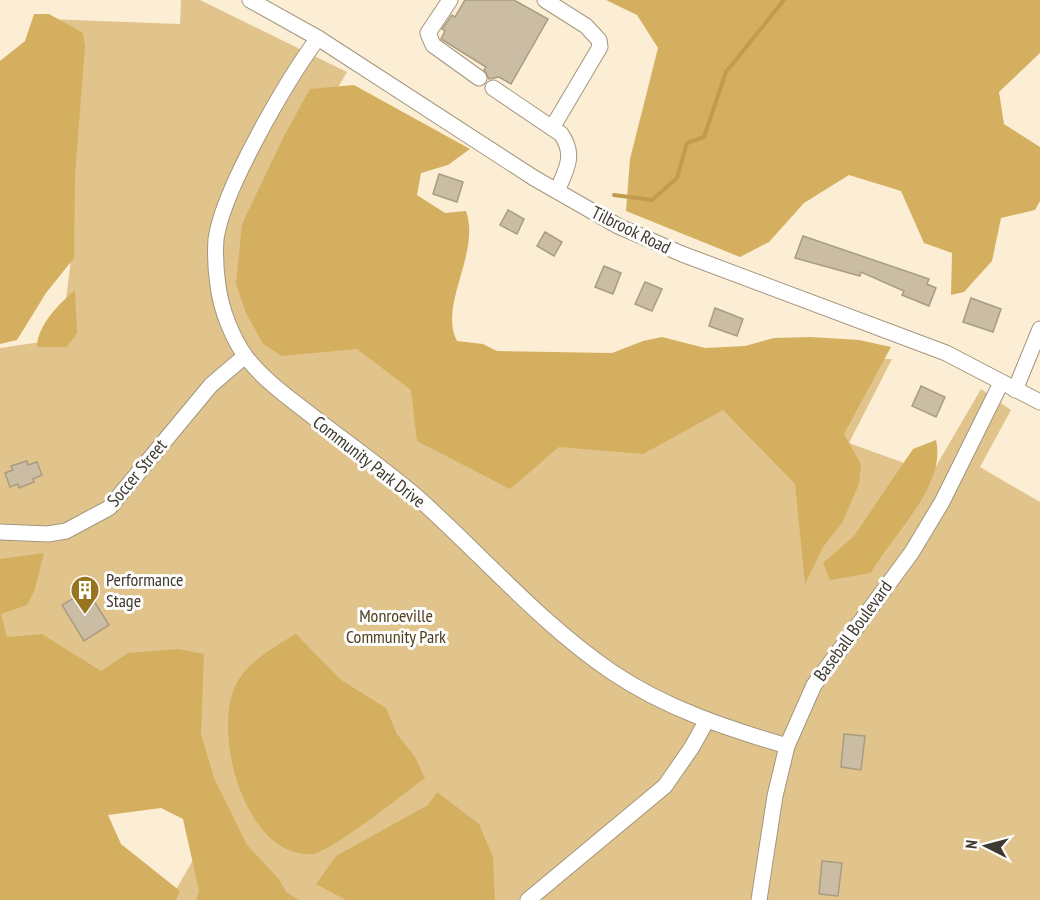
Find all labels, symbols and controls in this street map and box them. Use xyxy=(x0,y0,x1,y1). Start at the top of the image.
street label: Tilbrook Road xyxy=(588,200,675,259)
street label: Community Park Drive xyxy=(309,411,430,513)
street label: Soccer Street xyxy=(102,434,172,511)
place label: Performance Stage xyxy=(106,568,184,612)
building icon: Performance Stage xyxy=(69,574,101,616)
street label: Baseball Boulevard xyxy=(808,576,897,685)
park label: Monroeville Community Park xyxy=(346,604,446,648)
north arrow xyxy=(956,816,1016,876)
text: N xyxy=(961,839,981,850)

